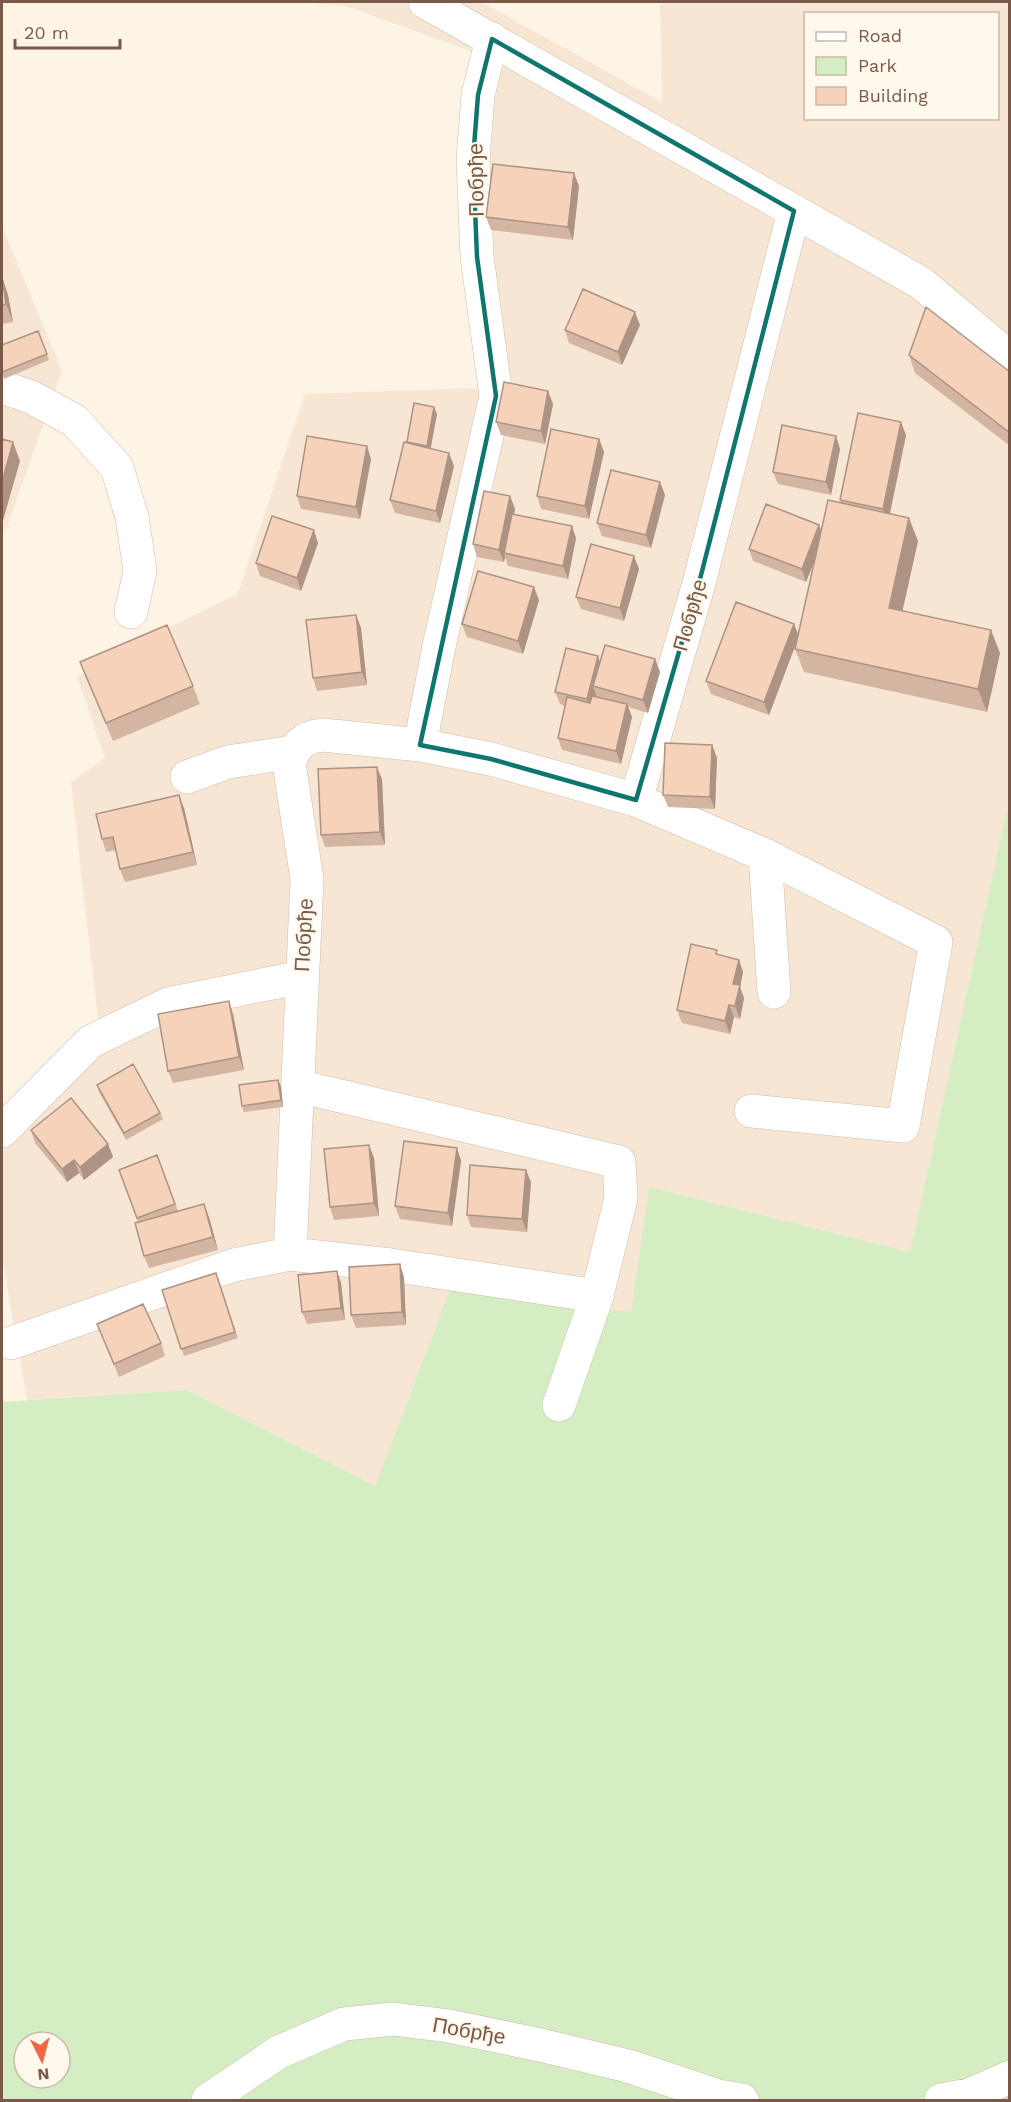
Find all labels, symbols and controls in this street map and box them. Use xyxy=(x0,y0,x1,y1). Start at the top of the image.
scale bar xyxy=(15,12,120,50)
legend xyxy=(804,12,999,120)
text: 20 m xyxy=(24,22,69,43)
text: Road xyxy=(858,25,902,46)
text: Park xyxy=(858,55,897,76)
text: Building xyxy=(858,85,928,106)
street label: Побрђе xyxy=(462,143,489,217)
street label: Побрђе xyxy=(667,576,712,654)
street label: Побрђе xyxy=(289,897,318,972)
street label: Побрђе xyxy=(431,2012,508,2049)
north arrow xyxy=(12,2030,72,2090)
text: N xyxy=(37,2064,50,2084)

